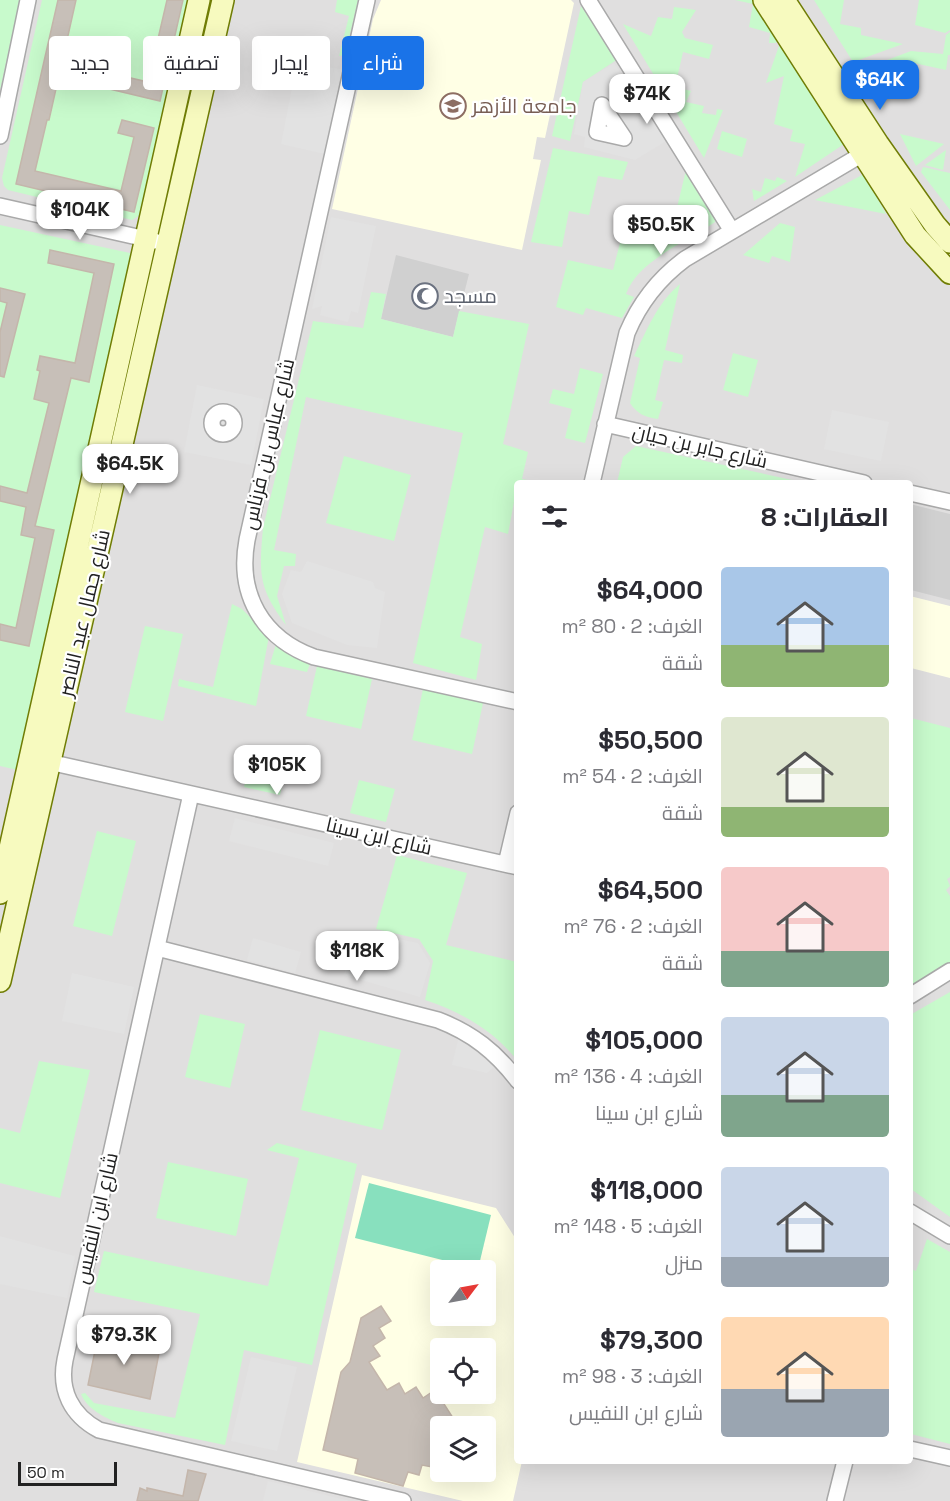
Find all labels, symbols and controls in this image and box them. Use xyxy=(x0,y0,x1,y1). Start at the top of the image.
chip: جديد xyxy=(49,36,131,90)
chip: تصفية xyxy=(143,36,240,90)
chip: إيجار xyxy=(252,36,330,90)
chip: شراء xyxy=(342,36,424,90)
pin: $64K xyxy=(844,60,916,111)
text: $64K xyxy=(855,66,905,92)
pin: $74K xyxy=(611,74,683,125)
text: $74K xyxy=(623,80,671,106)
school or university icon: جامعة الأزهر xyxy=(438,91,468,121)
place label: جامعة الأزهر xyxy=(471,93,577,119)
pin: $104K xyxy=(38,190,122,241)
text: $104K xyxy=(50,196,110,222)
pin: $50.5K xyxy=(612,205,710,256)
text: $50.5K xyxy=(627,211,695,237)
mosque icon: مسجد xyxy=(410,281,440,311)
place label: مسجد xyxy=(444,283,497,309)
street label: شارع عباس بن فرناس xyxy=(236,356,301,532)
street label: شارع جابر بن حيان xyxy=(630,418,770,475)
pin: $64.5K xyxy=(81,444,179,495)
text: $64.5K xyxy=(96,450,164,476)
icon: filters xyxy=(538,500,571,533)
text: العقارات: 8 xyxy=(761,500,889,534)
street label: شارع جمال عبد الناصر xyxy=(52,527,117,700)
text: $64,000 xyxy=(597,573,703,607)
icon: home xyxy=(769,591,841,663)
text: الغرف: 2 · 80 m² xyxy=(561,613,703,639)
text: شقة xyxy=(662,650,703,676)
text: $50,500 xyxy=(598,723,703,757)
icon: home xyxy=(769,741,841,813)
pin: $105K xyxy=(235,745,319,796)
text: $105K xyxy=(248,751,306,777)
text: الغرف: 2 · 54 m² xyxy=(562,763,703,789)
text: شقة xyxy=(662,800,703,826)
street label: شارع ابن سينا xyxy=(323,811,435,862)
text: $64,500 xyxy=(598,873,703,907)
icon: home xyxy=(769,891,841,963)
text: الغرف: 2 · 76 m² xyxy=(563,913,703,939)
pin: $118K xyxy=(315,931,399,982)
text: $118K xyxy=(330,937,384,963)
text: شقة xyxy=(662,950,703,976)
text: $105,000 xyxy=(585,1023,703,1057)
icon: home xyxy=(769,1041,841,1113)
text: الغرف: 4 · 136 m² xyxy=(554,1063,703,1089)
text: شارع ابن سينا xyxy=(595,1100,703,1126)
street label: شارع ابن النفيس xyxy=(68,1150,125,1286)
text: $118,000 xyxy=(590,1173,703,1207)
icon: home xyxy=(769,1191,841,1263)
text: الغرف: 5 · 148 m² xyxy=(554,1213,703,1239)
text: منزل xyxy=(665,1250,703,1276)
north arrow xyxy=(430,1260,496,1326)
map controls xyxy=(430,1260,496,1482)
pin: $79.3K xyxy=(75,1315,173,1366)
text: $79.3K xyxy=(91,1321,157,1347)
text: $79,300 xyxy=(600,1323,703,1357)
button: locate xyxy=(430,1338,496,1404)
icon: home xyxy=(769,1341,841,1413)
text: الغرف: 3 · 98 m² xyxy=(562,1363,703,1389)
text: شارع ابن النفيس xyxy=(569,1400,703,1426)
button: layers xyxy=(430,1416,496,1482)
scale bar xyxy=(18,1459,117,1486)
text: 50 m xyxy=(27,1462,65,1483)

